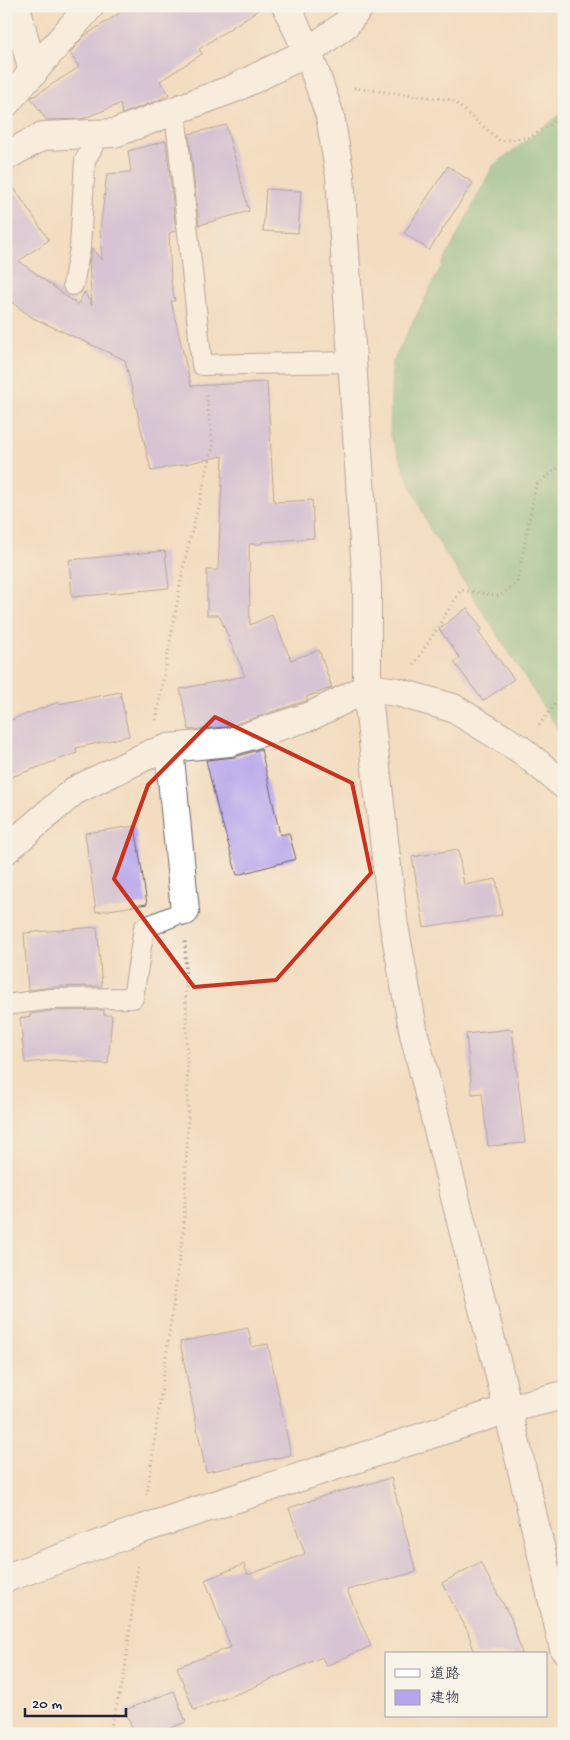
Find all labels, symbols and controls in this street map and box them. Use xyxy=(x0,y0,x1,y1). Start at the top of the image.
legend xyxy=(385,1652,548,1718)
text: 道路 xyxy=(430,1666,460,1684)
scale bar xyxy=(25,1685,126,1717)
text: 建物 xyxy=(430,1690,460,1708)
text: 20 m xyxy=(32,1696,62,1714)

